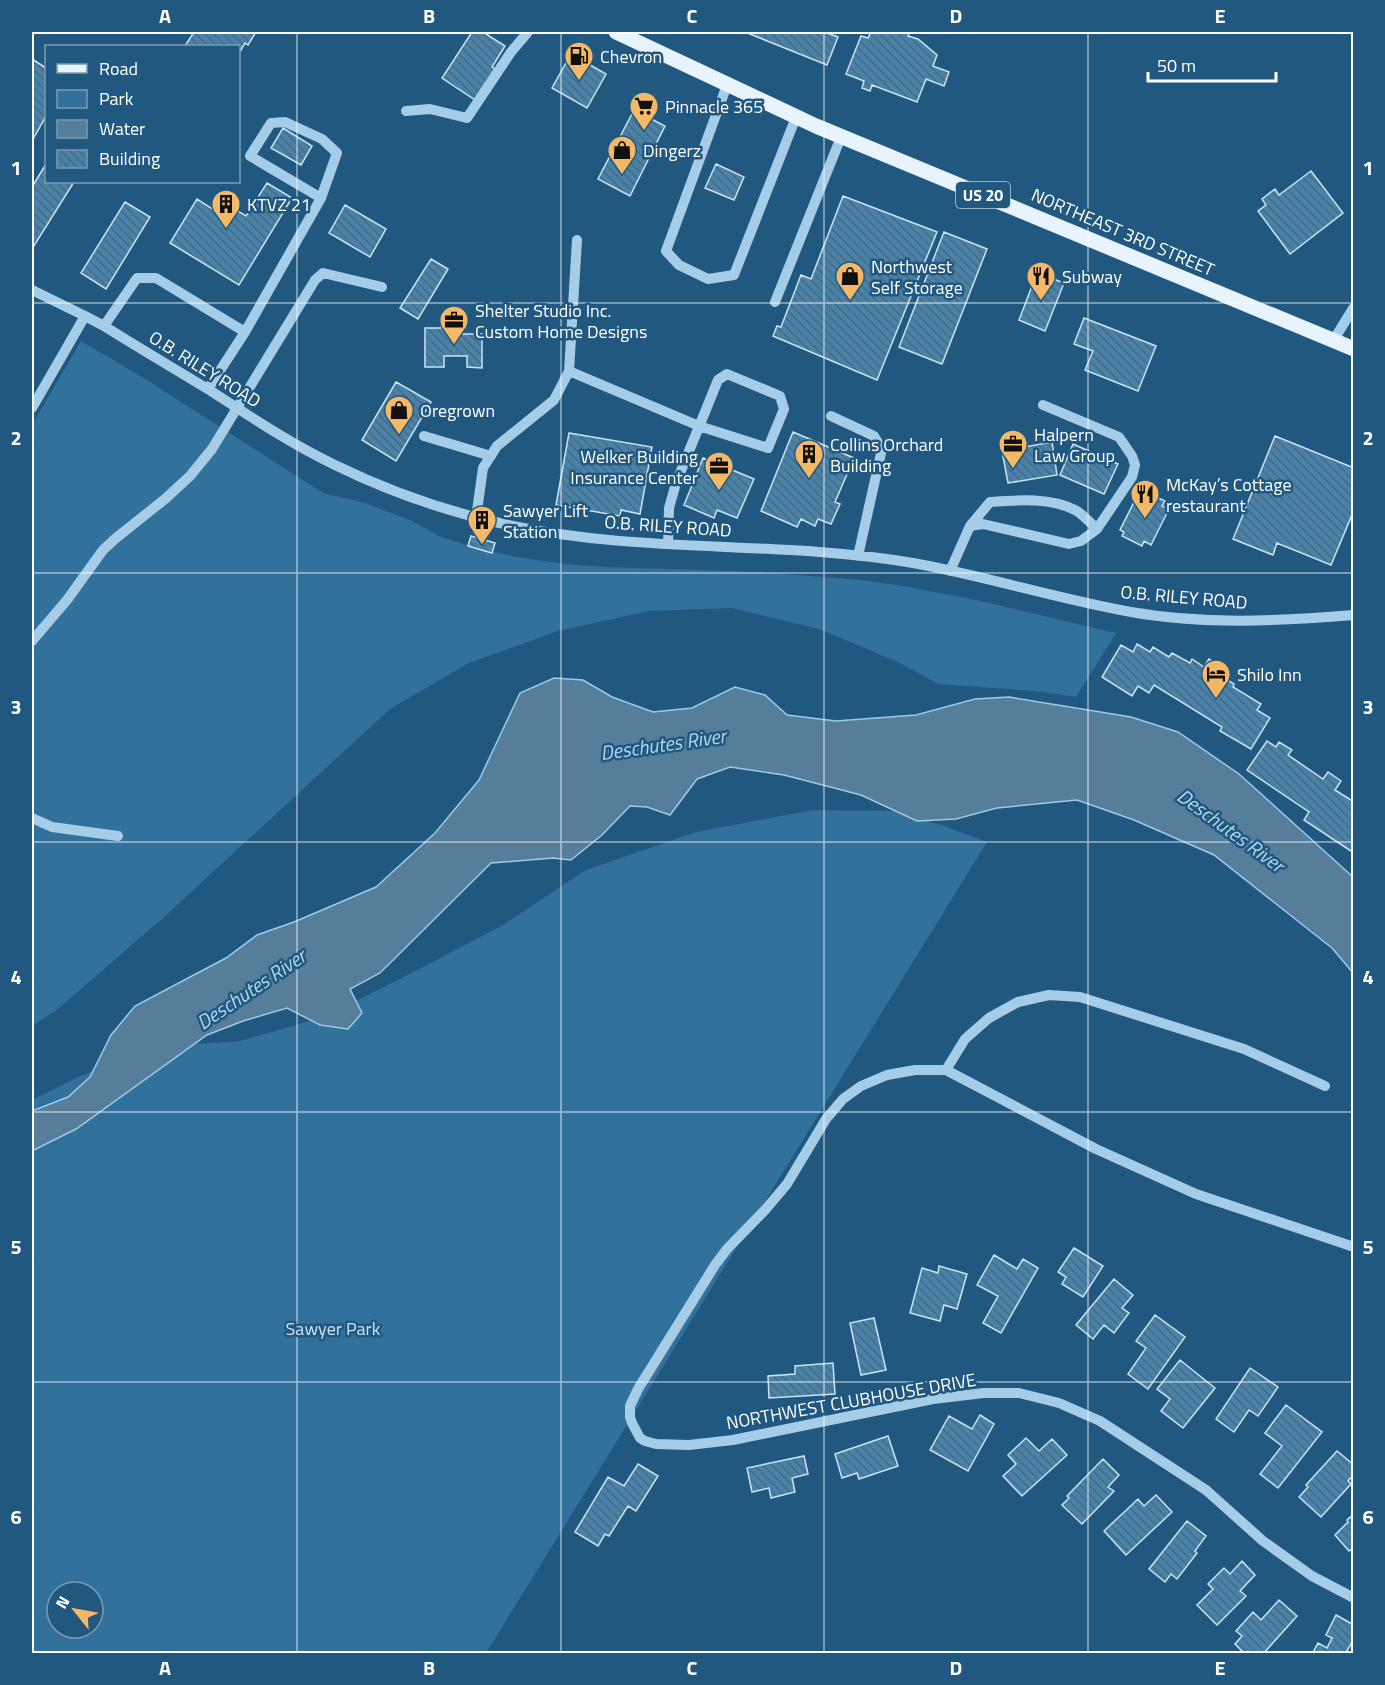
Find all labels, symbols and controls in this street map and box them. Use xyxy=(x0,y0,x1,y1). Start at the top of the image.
text: A xyxy=(159,0,171,31)
text: B xyxy=(423,0,435,31)
text: C xyxy=(687,0,698,31)
text: D xyxy=(950,0,962,31)
text: E xyxy=(1214,0,1226,31)
fuel station icon: Chevron xyxy=(563,40,595,82)
place label: Chevron xyxy=(600,43,662,70)
legend xyxy=(45,45,240,183)
scale bar xyxy=(1148,45,1276,83)
text: 50 m xyxy=(1157,52,1196,79)
text: Road xyxy=(99,55,138,82)
text: Park xyxy=(99,85,134,112)
supermarket icon: Pinnacle 365 xyxy=(628,90,660,132)
place label: Pinnacle 365 xyxy=(665,93,763,120)
text: Water xyxy=(99,115,145,142)
shop icon: Dingerz xyxy=(606,134,638,176)
place label: Dingerz xyxy=(643,137,701,164)
text: Building xyxy=(99,145,160,172)
text: 1 xyxy=(10,152,22,183)
text: 1 xyxy=(1362,152,1374,183)
street label: NORTHEAST 3RD STREET xyxy=(1027,181,1219,283)
road number: US 20 xyxy=(956,182,1010,208)
building icon: KTVZ 21 xyxy=(210,188,242,230)
place label: KTVZ 21 xyxy=(247,191,311,218)
place label: Northwest Self Storage xyxy=(871,253,963,301)
shop icon: Northwest Self Storage xyxy=(834,260,866,302)
restaurant icon: Subway xyxy=(1025,260,1057,302)
place label: Subway xyxy=(1062,263,1122,290)
place label: Shelter Studio Inc. Custom Home Designs xyxy=(475,297,647,345)
office icon: Shelter Studio Inc. Custom Home Designs xyxy=(438,304,470,346)
street label: O.B. RILEY ROAD xyxy=(144,324,266,414)
shop icon: Oregrown xyxy=(383,394,415,436)
place label: Oregrown xyxy=(420,397,495,424)
place label: Halpern Law Group xyxy=(1034,421,1115,469)
text: 2 xyxy=(10,422,22,453)
text: 2 xyxy=(1362,422,1374,453)
office icon: Halpern Law Group xyxy=(997,428,1029,470)
place label: Collins Orchard Building xyxy=(830,431,943,479)
building icon: Collins Orchard Building xyxy=(793,438,825,480)
place label: Welker Building Insurance Center xyxy=(570,443,698,491)
office icon: Welker Building Insurance Center xyxy=(703,450,735,492)
place label: McKay’s Cottage restaurant xyxy=(1166,471,1292,519)
restaurant icon: McKay’s Cottage restaurant xyxy=(1129,478,1161,520)
place label: Sawyer Lift Station xyxy=(503,497,589,545)
building icon: Sawyer Lift Station xyxy=(466,504,498,546)
street label: O.B. RILEY ROAD xyxy=(604,508,732,544)
street label: O.B. RILEY ROAD xyxy=(1119,578,1249,616)
hotel icon: Shilo Inn xyxy=(1200,658,1232,700)
place label: Shilo Inn xyxy=(1237,661,1302,688)
text: 3 xyxy=(10,691,22,722)
text: 3 xyxy=(1362,691,1374,722)
water label: Deschutes River xyxy=(598,719,730,768)
water label: Deschutes River xyxy=(1171,780,1293,881)
water label: Deschutes River xyxy=(190,939,314,1037)
text: 4 xyxy=(10,961,22,992)
text: 4 xyxy=(1362,961,1374,992)
text: 5 xyxy=(10,1231,22,1262)
text: 5 xyxy=(1362,1231,1374,1262)
park label: Sawyer Park xyxy=(286,1315,381,1342)
street label: NORTHWEST CLUBHOUSE DRIVE xyxy=(724,1366,978,1436)
text: 6 xyxy=(10,1501,22,1532)
text: 6 xyxy=(1362,1501,1374,1532)
north arrow xyxy=(45,1580,105,1640)
text: N xyxy=(49,1591,75,1613)
text: A xyxy=(159,1652,171,1683)
text: B xyxy=(423,1652,435,1683)
text: C xyxy=(687,1652,698,1683)
text: D xyxy=(950,1652,962,1683)
text: E xyxy=(1214,1652,1226,1683)

